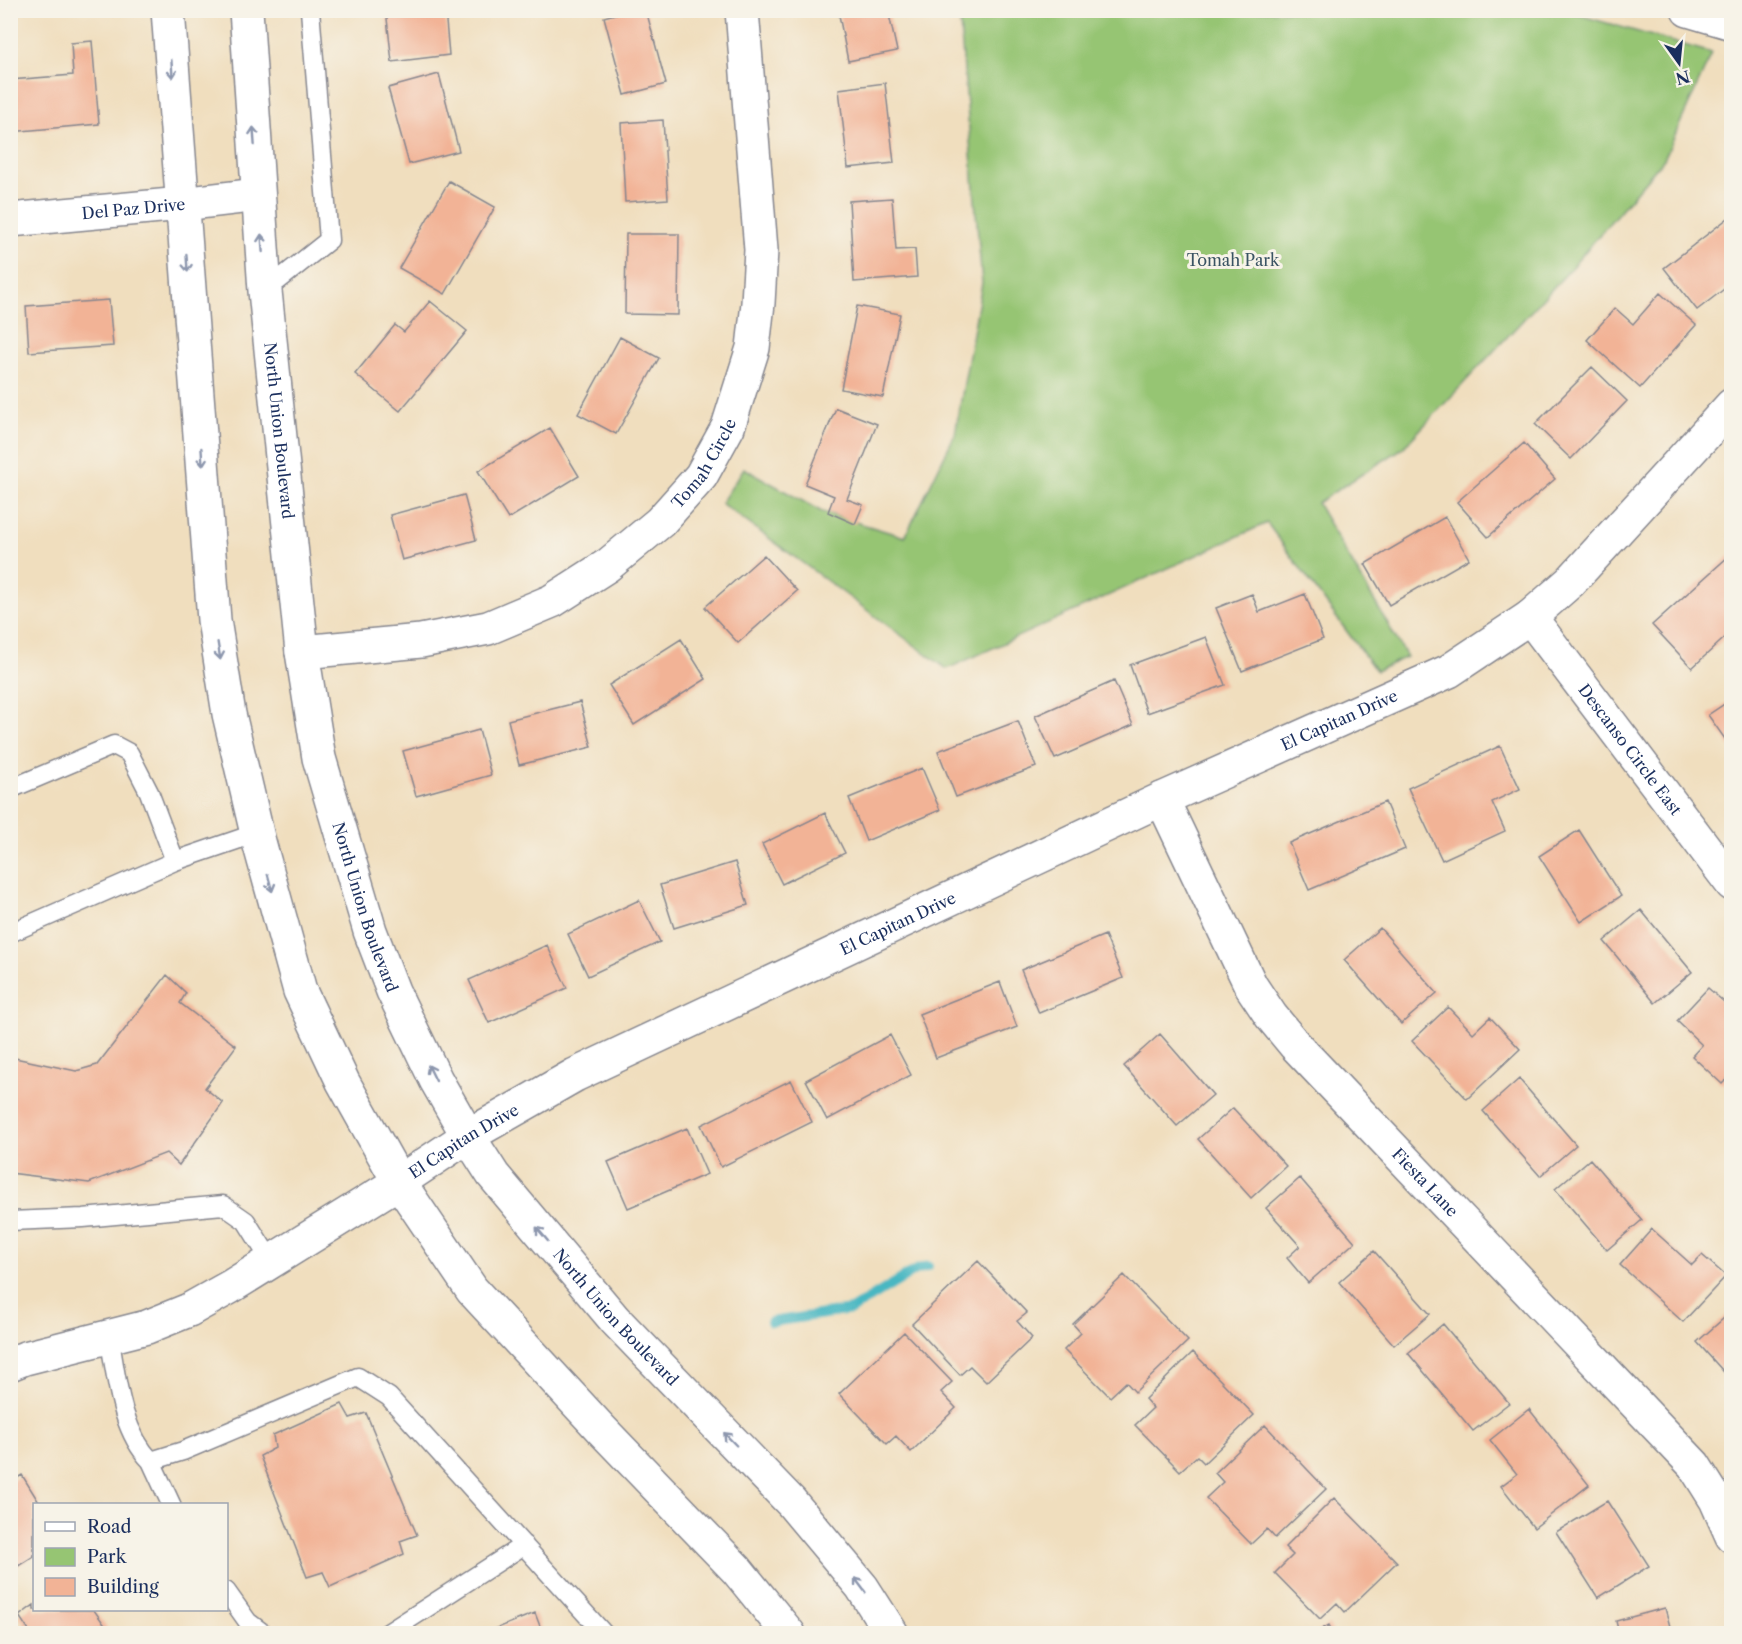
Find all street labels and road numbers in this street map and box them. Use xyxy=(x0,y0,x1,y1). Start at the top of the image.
street label: Del Paz Drive xyxy=(81,194,186,223)
street label: North Union Boulevard xyxy=(260,341,298,520)
street label: Tomah Circle xyxy=(667,416,740,512)
street label: Descanso Circle East xyxy=(1574,680,1686,819)
street label: El Capitan Drive xyxy=(1278,685,1401,755)
street label: North Union Boulevard xyxy=(328,820,403,995)
street label: El Capitan Drive xyxy=(837,887,959,959)
street label: El Capitan Drive xyxy=(405,1099,522,1183)
street label: Fiesta Lane xyxy=(1388,1144,1463,1221)
street label: North Union Boulevard xyxy=(549,1244,683,1390)

